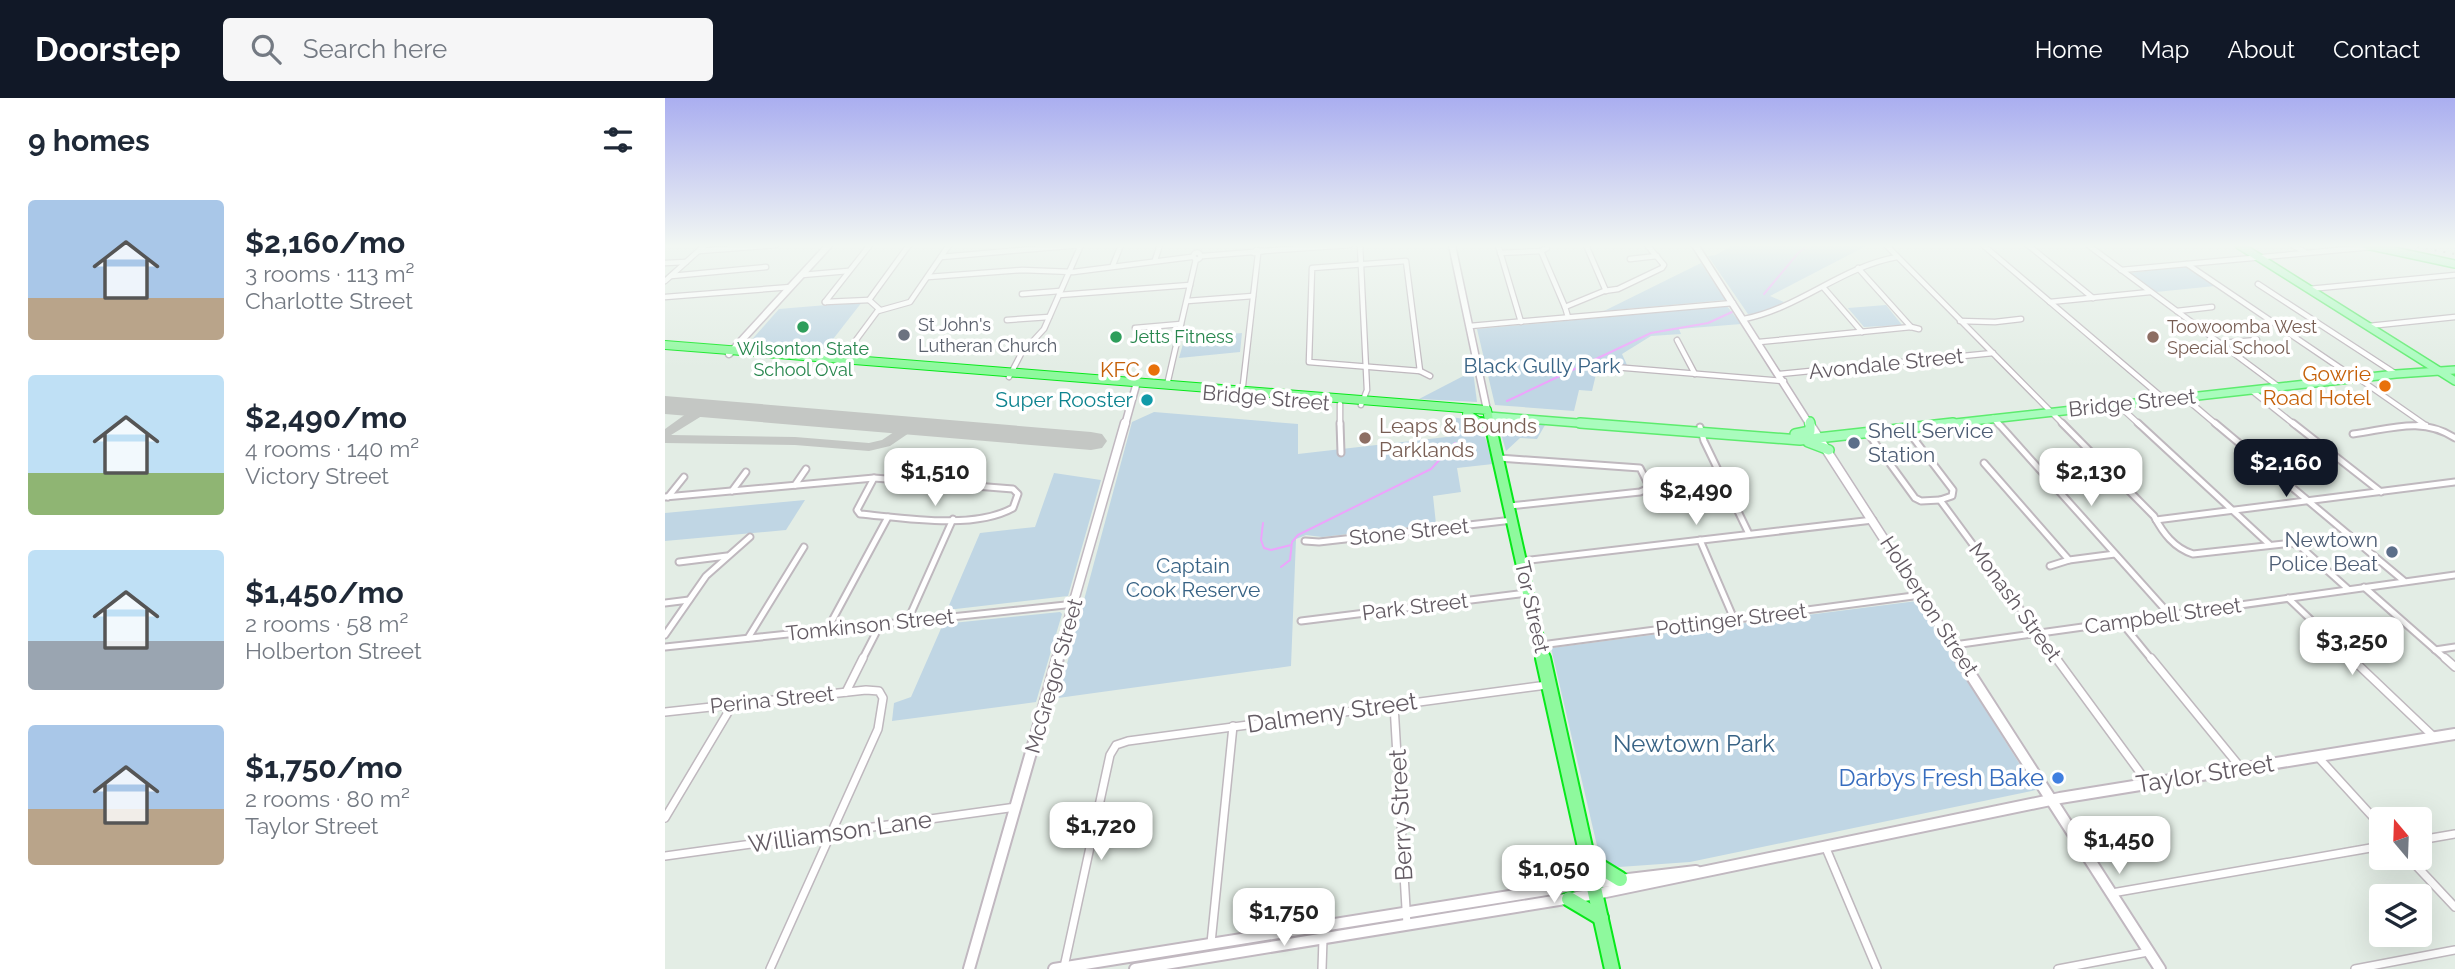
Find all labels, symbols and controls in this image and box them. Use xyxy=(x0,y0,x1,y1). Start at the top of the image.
search box xyxy=(223,18,713,81)
text: Doorstep xyxy=(35,30,181,69)
icon: search xyxy=(247,30,285,68)
text: Search here xyxy=(303,34,447,64)
text: Home xyxy=(2035,35,2103,64)
text: Map xyxy=(2141,35,2189,64)
text: About xyxy=(2227,35,2295,64)
text: Contact xyxy=(2333,35,2420,64)
icon: filters xyxy=(599,121,637,159)
text: 9 homes xyxy=(28,123,150,158)
text: $2,160/mo xyxy=(245,225,405,260)
icon: home xyxy=(84,228,168,312)
text: 3 rooms · 113 m² xyxy=(245,260,414,287)
text: Charlotte Street xyxy=(245,287,413,314)
place label: St John's Lutheran Church xyxy=(918,314,1057,356)
place label: Toowoomba West Special School xyxy=(2167,316,2317,358)
marker: Wilsonton State School Oval xyxy=(795,319,811,335)
place label: Jetts Fitness xyxy=(1130,326,1234,347)
marker: St John's Lutheran Church xyxy=(896,327,912,343)
marker: Jetts Fitness xyxy=(1108,329,1124,345)
marker: Toowoomba West Special School xyxy=(2145,329,2161,345)
place label: Wilsonton State School Oval xyxy=(737,338,869,380)
street label: Avondale Street xyxy=(1807,343,1964,384)
park label: Black Gully Park xyxy=(1464,353,1620,378)
place label: KFC xyxy=(1100,357,1140,382)
place label: Gowrie Road Hotel xyxy=(2263,361,2371,410)
marker: KFC xyxy=(1146,362,1162,378)
marker: Gowrie Road Hotel xyxy=(2377,378,2393,394)
street label: Bridge Street xyxy=(1201,379,1331,416)
street label: Bridge Street xyxy=(2067,383,2197,422)
place label: Super Rooster xyxy=(995,387,1134,412)
marker: Super Rooster xyxy=(1139,392,1155,408)
text: $2,490/mo xyxy=(245,400,407,435)
icon: home xyxy=(84,403,168,487)
place label: Leaps & Bounds Parklands xyxy=(1379,413,1537,462)
place label: Shell Service Station xyxy=(1868,418,1993,467)
marker: Leaps & Bounds Parklands xyxy=(1357,430,1373,446)
text: 4 rooms · 140 m² xyxy=(245,435,419,462)
marker: Shell Service Station xyxy=(1846,435,1862,451)
pin: $2,160 xyxy=(2229,440,2343,499)
pin: $1,510 xyxy=(878,448,992,508)
pin: $2,130 xyxy=(2034,448,2148,508)
text: $2,160 xyxy=(2250,448,2322,475)
text: $1,510 xyxy=(900,457,970,484)
text: $2,130 xyxy=(2055,457,2127,484)
text: Victory Street xyxy=(245,462,389,489)
pin: $2,490 xyxy=(1639,468,1753,527)
text: $2,490 xyxy=(1659,476,1733,503)
street label: Stone Street xyxy=(1348,513,1470,550)
place label: Newtown Police Beat xyxy=(2269,527,2378,576)
street label: Holberton Street xyxy=(1875,531,1984,680)
street label: Monash Street xyxy=(1964,538,2067,666)
marker: Newtown Police Beat xyxy=(2384,544,2400,560)
park label: Captain Cook Reserve xyxy=(1126,553,1260,602)
street label: Tor Street xyxy=(1510,559,1555,655)
text: $1,450/mo xyxy=(245,575,404,610)
icon: home xyxy=(84,578,168,662)
street label: Park Street xyxy=(1361,588,1469,625)
street label: Campbell Street xyxy=(2083,592,2243,639)
street label: McGregor Street xyxy=(1019,596,1088,756)
street label: Pottinger Street xyxy=(1654,598,1808,641)
street label: Tomkinson Street xyxy=(785,603,955,646)
text: 2 rooms · 58 m² xyxy=(245,610,408,637)
pin: $3,250 xyxy=(2295,618,2409,677)
text: $3,250 xyxy=(2316,626,2388,653)
text: Holberton Street xyxy=(245,637,422,664)
street label: Perina Street xyxy=(709,681,835,718)
street label: Dalmeny Street xyxy=(1245,686,1419,739)
park label: Newtown Park xyxy=(1613,729,1775,758)
street label: Berry Street xyxy=(1383,748,1418,882)
street label: Taylor Street xyxy=(2134,748,2276,799)
text: $1,750/mo xyxy=(245,750,402,785)
icon: home xyxy=(84,753,168,837)
place label: Darbys Fresh Bake xyxy=(1838,763,2044,792)
marker: Darbys Fresh Bake xyxy=(2050,770,2066,786)
text: 2 rooms · 80 m² xyxy=(245,785,410,812)
pin: $1,720 xyxy=(1044,802,1158,862)
street label: Williamson Lane xyxy=(746,804,934,859)
north arrow xyxy=(2369,807,2433,870)
map controls xyxy=(2369,807,2432,947)
text: $1,720 xyxy=(1066,811,1136,838)
text: Taylor Street xyxy=(245,812,378,839)
pin: $1,450 xyxy=(2062,816,2176,876)
text: $1,450 xyxy=(2083,825,2155,852)
pin: $1,050 xyxy=(1497,846,1611,905)
text: $1,050 xyxy=(1518,854,1590,881)
button: layers xyxy=(2369,884,2432,947)
pin: $1,750 xyxy=(1227,888,1341,948)
text: $1,750 xyxy=(1249,897,1319,924)

